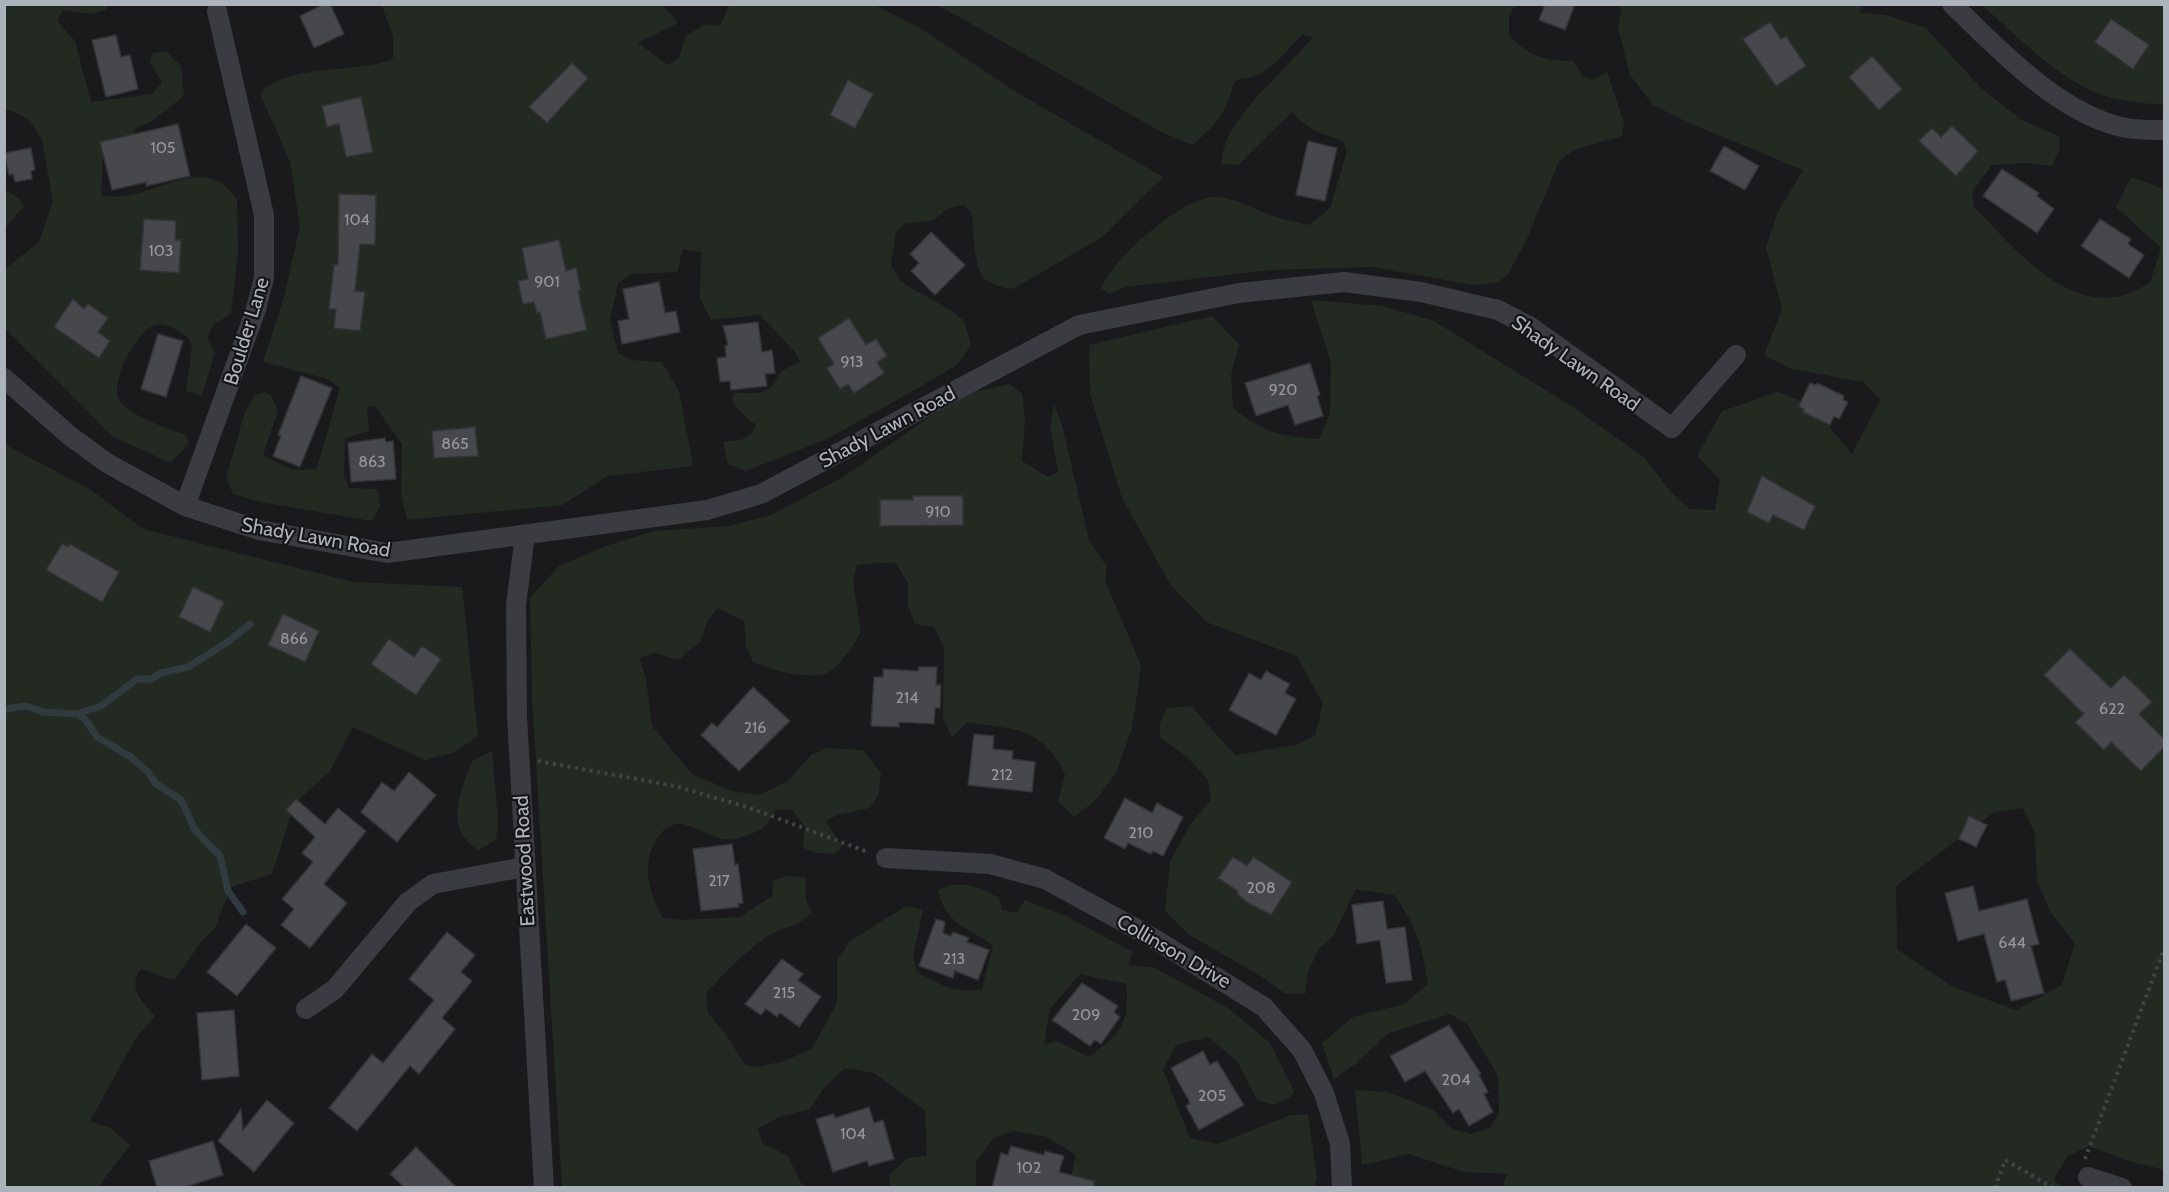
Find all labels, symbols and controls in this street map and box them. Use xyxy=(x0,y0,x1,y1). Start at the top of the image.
house number: 105 xyxy=(150,138,176,157)
house number: 104 xyxy=(344,210,370,229)
house number: 103 xyxy=(148,241,174,260)
house number: 901 xyxy=(534,272,560,291)
street label: Boulder Lane xyxy=(218,274,274,388)
street label: Shady Lawn Road xyxy=(1507,310,1645,416)
house number: 913 xyxy=(841,352,863,371)
house number: 920 xyxy=(1269,380,1297,399)
street label: Shady Lawn Road xyxy=(815,381,959,473)
house number: 865 xyxy=(441,434,469,453)
house number: 863 xyxy=(358,452,386,471)
house number: 910 xyxy=(925,502,951,521)
street label: Shady Lawn Road xyxy=(240,512,392,562)
house number: 866 xyxy=(280,629,308,648)
house number: 214 xyxy=(896,688,918,707)
house number: 622 xyxy=(2099,699,2125,718)
house number: 216 xyxy=(744,718,766,737)
house number: 212 xyxy=(991,765,1013,784)
street label: Eastwood Road xyxy=(509,795,539,927)
house number: 210 xyxy=(1129,823,1153,842)
house number: 217 xyxy=(708,871,730,890)
house number: 208 xyxy=(1246,878,1276,897)
street label: Collinson Drive xyxy=(1113,909,1235,993)
house number: 644 xyxy=(1998,933,2026,952)
house number: 213 xyxy=(943,949,965,968)
house number: 215 xyxy=(773,983,795,1002)
house number: 209 xyxy=(1072,1005,1100,1024)
house number: 204 xyxy=(1442,1070,1470,1089)
house number: 205 xyxy=(1198,1086,1226,1105)
house number: 104 xyxy=(840,1124,866,1143)
house number: 102 xyxy=(1017,1158,1041,1177)

